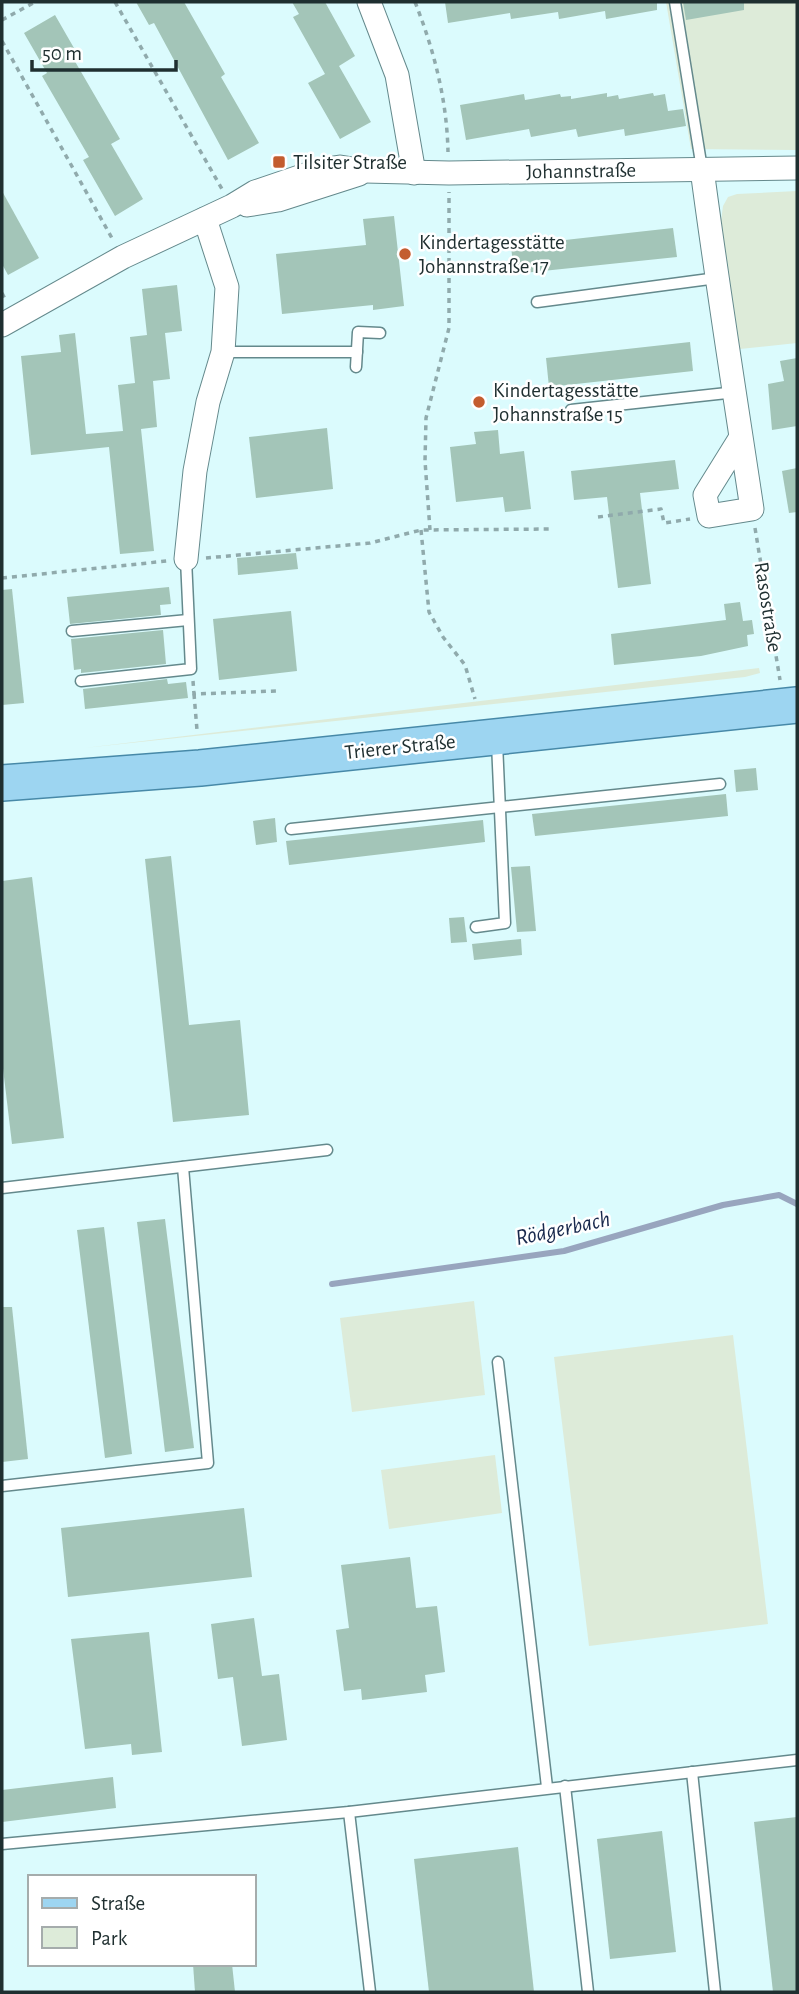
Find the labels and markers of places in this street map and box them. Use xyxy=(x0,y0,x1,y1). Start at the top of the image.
place label: Tilsiter Straße xyxy=(293,152,407,173)
marker: Tilsiter Straße xyxy=(271,154,287,170)
place label: Kindertagesstätte Johannstraße 17 xyxy=(419,232,565,277)
marker: Kindertagesstätte Johannstraße 17 xyxy=(397,246,413,262)
place label: Kindertagesstätte Johannstraße 15 xyxy=(493,380,639,425)
marker: Kindertagesstätte Johannstraße 15 xyxy=(471,394,487,410)

